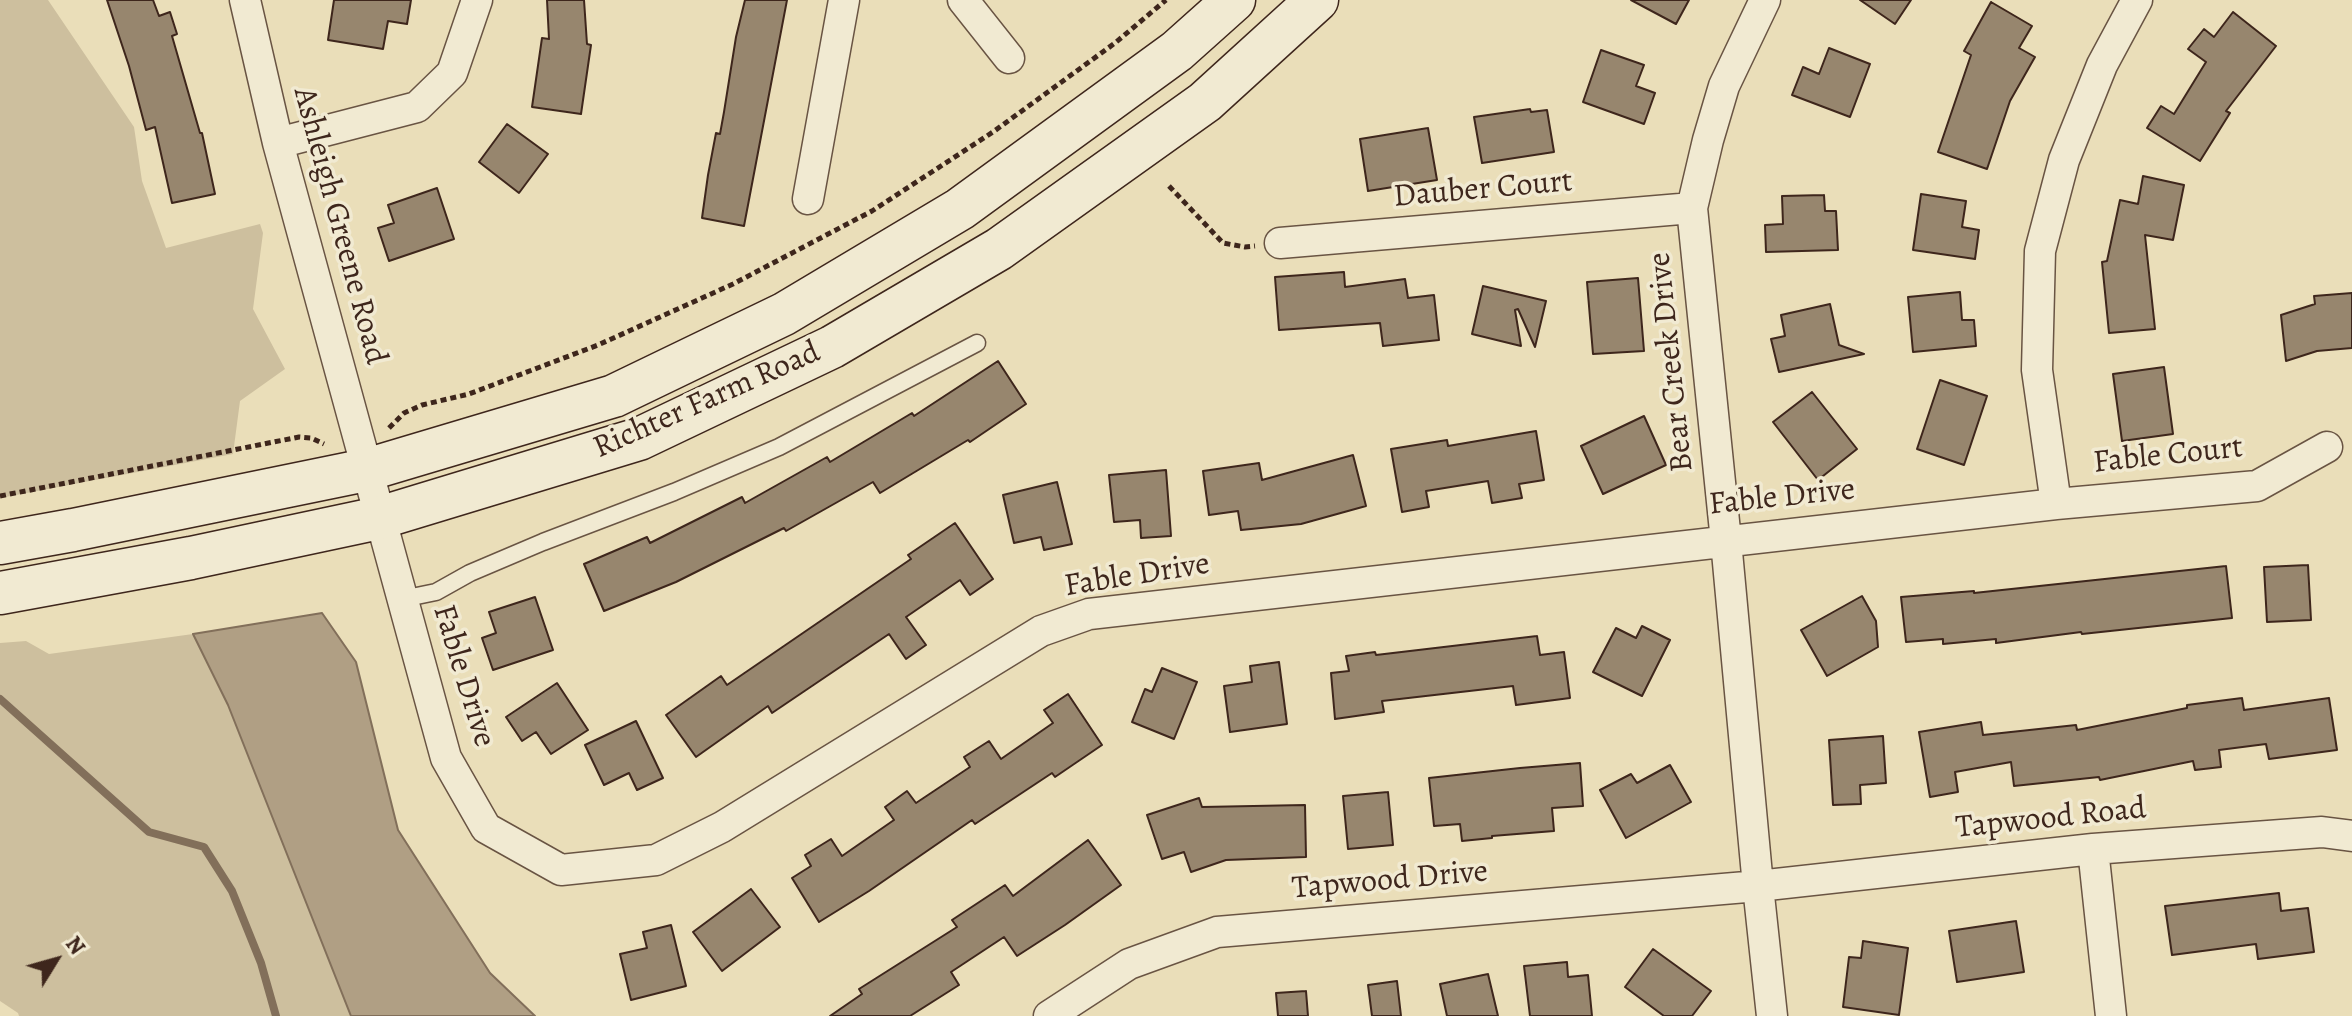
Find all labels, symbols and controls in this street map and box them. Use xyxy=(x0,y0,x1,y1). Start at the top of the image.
street label: Ashleigh Greene Road xyxy=(284,83,394,369)
street label: Dauber Court xyxy=(1392,163,1574,217)
street label: Bear Creek Drive xyxy=(1641,250,1703,474)
street label: Richter Farm Road xyxy=(588,334,826,468)
street label: Fable Court xyxy=(2091,429,2245,483)
street label: Fable Drive xyxy=(1707,471,1857,525)
street label: Fable Drive xyxy=(1062,546,1212,606)
street label: Fable Drive xyxy=(423,600,503,752)
street label: Tapwood Road xyxy=(1954,790,2148,848)
street label: Tapwood Drive xyxy=(1290,853,1490,909)
north arrow xyxy=(16,920,96,1000)
text: N xyxy=(58,930,92,961)

